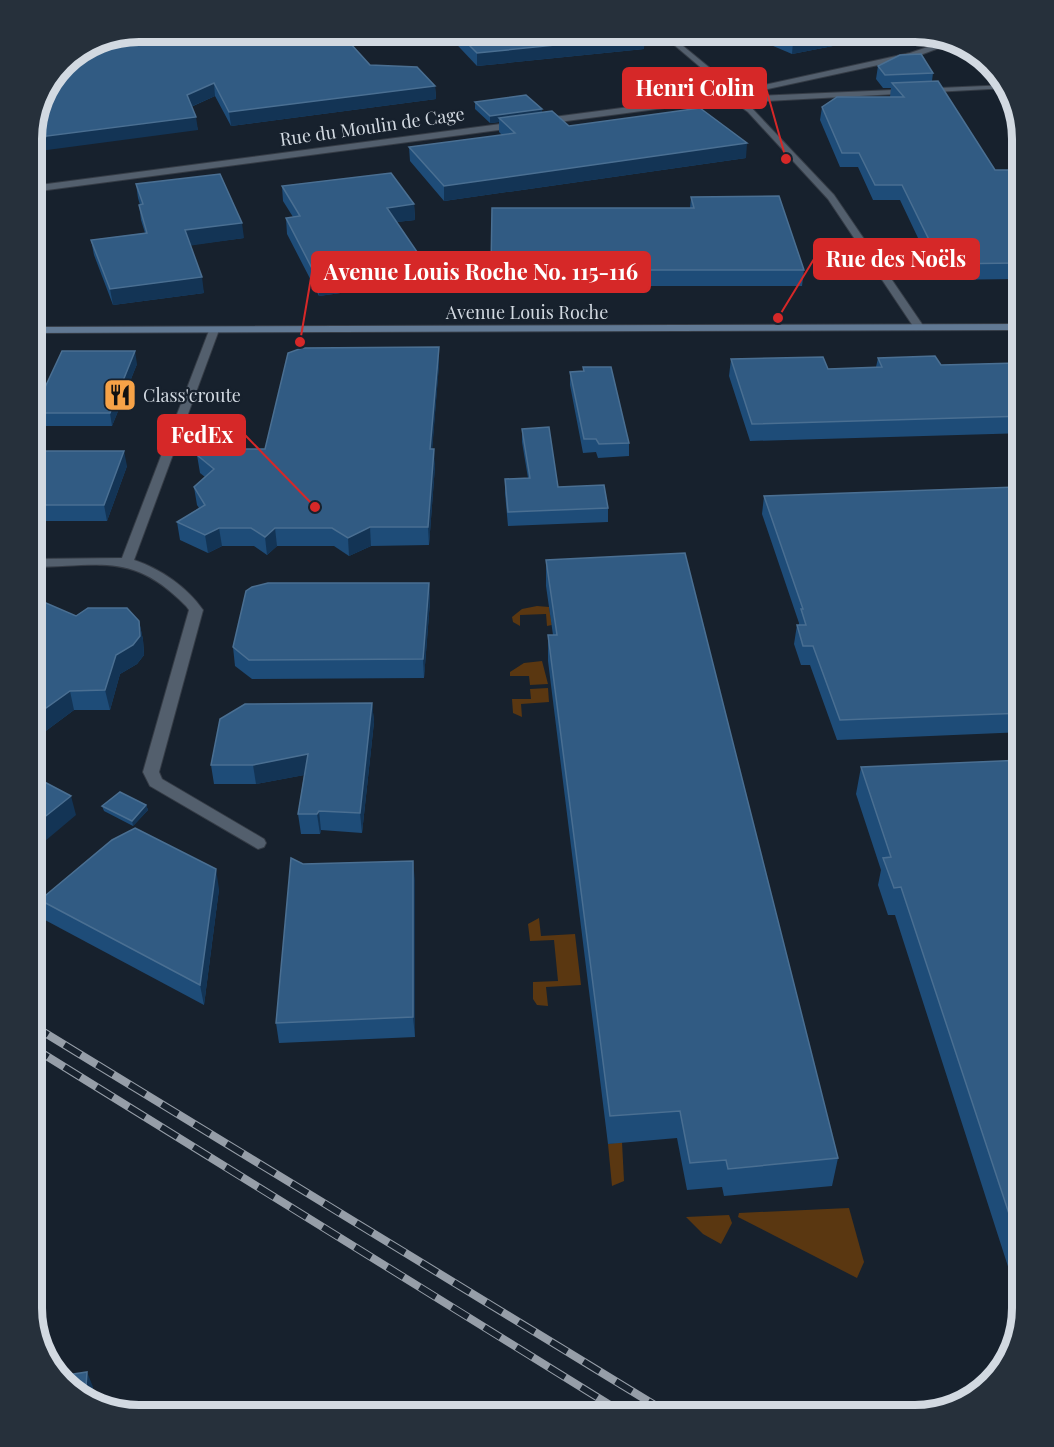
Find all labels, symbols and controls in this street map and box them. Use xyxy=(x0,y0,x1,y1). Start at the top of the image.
callout: Henri Colin xyxy=(623,68,766,108)
text: Henri Colin xyxy=(636,72,755,102)
street label: Rue du Moulin de Cage xyxy=(278,101,466,151)
callout: Rue des Noëls xyxy=(814,239,979,279)
text: Rue des Noëls xyxy=(826,243,966,273)
callout: Avenue Louis Roche No. 115-116 xyxy=(312,252,650,292)
text: Avenue Louis Roche No. 115-116 xyxy=(323,256,638,286)
street label: Avenue Louis Roche xyxy=(445,300,608,324)
restaurant icon: Class'croute xyxy=(102,377,138,413)
place label: Class'croute xyxy=(143,383,241,407)
callout: FedEx xyxy=(158,415,245,455)
text: FedEx xyxy=(171,419,233,449)

